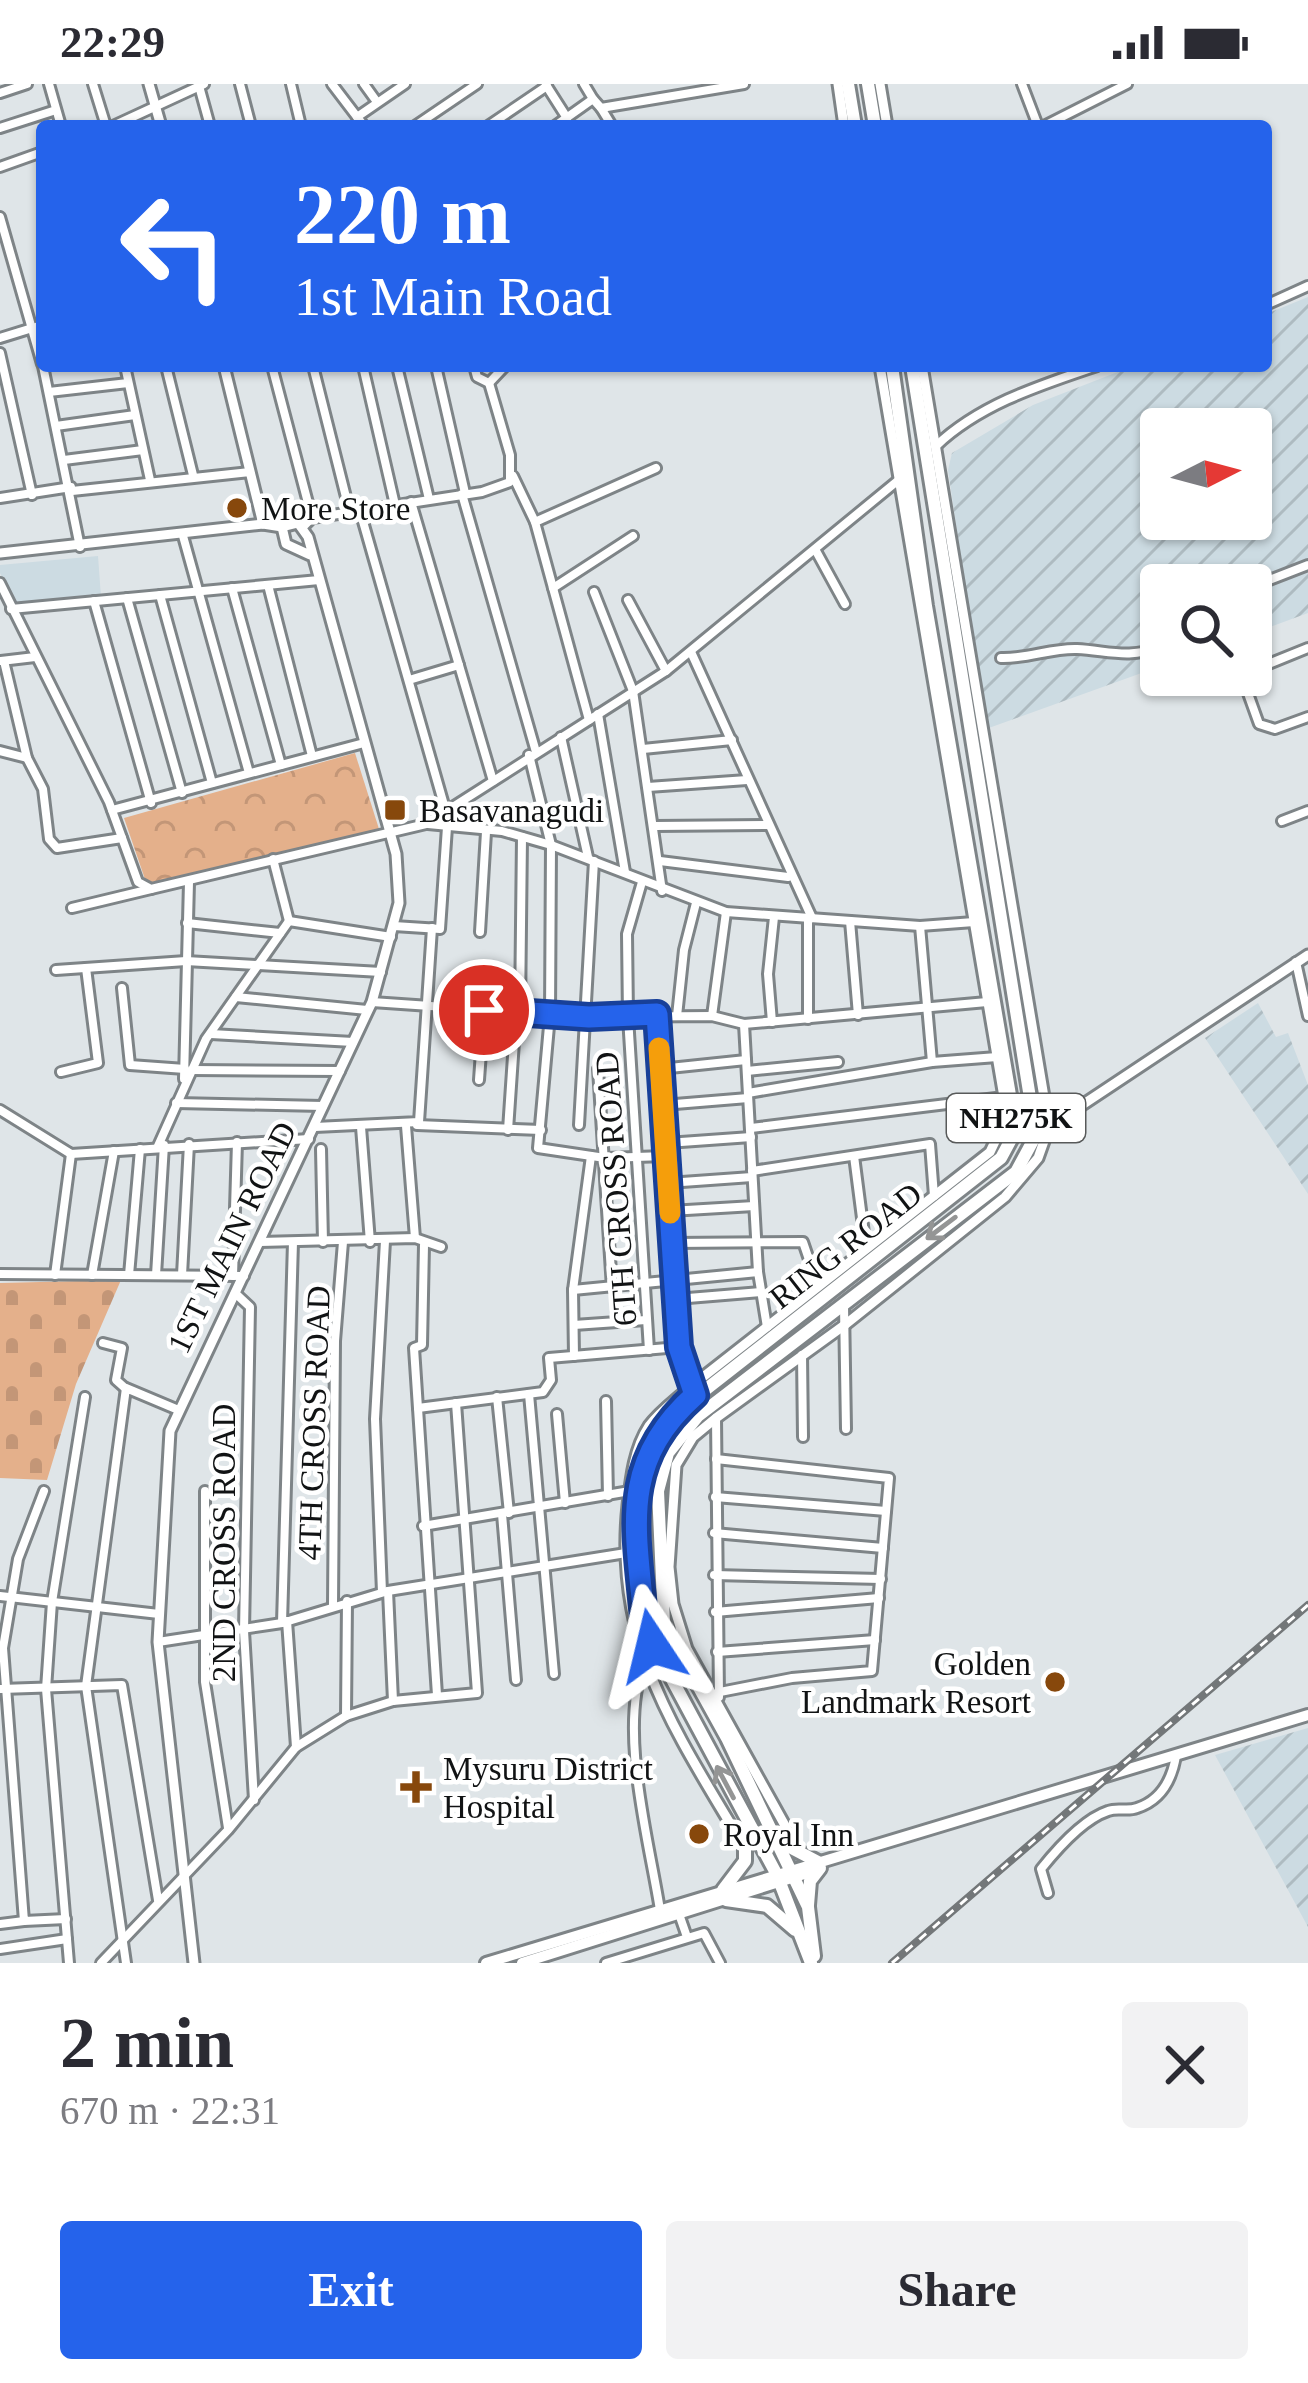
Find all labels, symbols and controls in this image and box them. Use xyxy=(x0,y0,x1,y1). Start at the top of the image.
text: 22:29 xyxy=(60,17,165,67)
icon: left xyxy=(96,168,252,324)
text: 220 m xyxy=(294,168,511,261)
text: 1st Main Road xyxy=(294,267,612,327)
north arrow xyxy=(1140,408,1272,540)
map controls xyxy=(1140,408,1272,696)
place label: More Store xyxy=(261,491,410,527)
marker: More Store xyxy=(224,495,250,521)
button: search xyxy=(1140,564,1272,696)
place label: Basavanagudi xyxy=(419,793,604,829)
marker: Basavanagudi xyxy=(382,797,408,823)
pin xyxy=(433,959,535,1061)
icon: arrive xyxy=(451,977,517,1043)
street label: 6TH CROSS ROAD xyxy=(588,1050,644,1327)
road number: NH275K xyxy=(947,1094,1085,1142)
street label: 1ST MAIN ROAD xyxy=(160,1116,303,1359)
street label: RING ROAD xyxy=(763,1175,929,1316)
one-way arrow xyxy=(925,1215,958,1241)
street label: 4TH CROSS ROAD xyxy=(291,1285,337,1561)
street label: 2ND CROSS ROAD xyxy=(206,1404,242,1682)
position arrow xyxy=(589,1583,715,1709)
place label: Golden Landmark Resort xyxy=(801,1646,1031,1720)
marker: Golden Landmark Resort xyxy=(1042,1669,1068,1695)
place label: Mysuru District Hospital xyxy=(443,1751,653,1825)
one-way arrow xyxy=(712,1765,735,1800)
marker: Mysuru District Hospital xyxy=(400,1771,432,1803)
place label: Royal Inn xyxy=(723,1817,854,1853)
marker: Royal Inn xyxy=(686,1821,712,1847)
button: close xyxy=(1122,2002,1248,2128)
text: 2 min xyxy=(60,2003,234,2083)
text: 670 m · 22:31 xyxy=(60,2089,280,2132)
button: Exit xyxy=(60,2221,642,2359)
button: Share xyxy=(666,2221,1248,2359)

